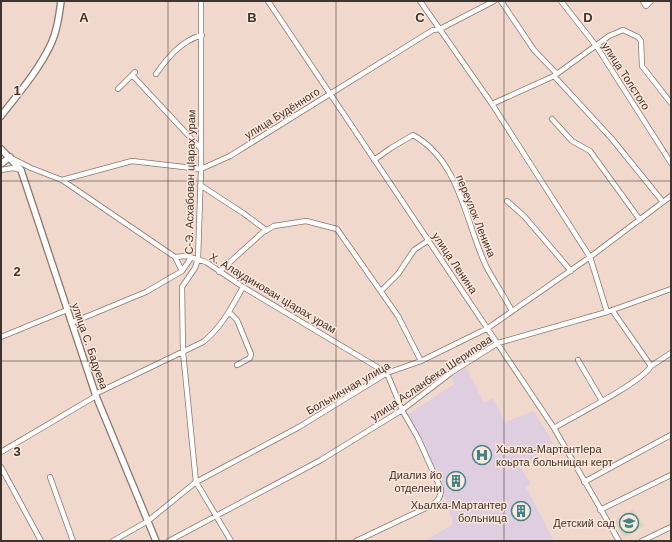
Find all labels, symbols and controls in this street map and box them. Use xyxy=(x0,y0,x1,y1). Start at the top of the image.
text: A xyxy=(79,10,89,25)
text: B xyxy=(247,10,257,25)
text: C xyxy=(415,10,425,25)
text: D xyxy=(583,10,593,25)
street label: улица Толстого xyxy=(600,40,652,112)
text: 1 xyxy=(13,83,21,98)
street label: улица Будённого xyxy=(242,85,322,141)
street label: С-Э. Асхабован цIарах урам xyxy=(183,110,197,254)
street label: переулок Ленина xyxy=(454,173,498,260)
street label: улица Ленина xyxy=(430,230,480,297)
street label: Х. Алаудинован цIарах урам xyxy=(208,250,338,336)
text: 2 xyxy=(13,264,21,279)
street label: улица С. Бадуева xyxy=(70,301,111,392)
street label: улица Асланбека Шерипова xyxy=(368,332,495,423)
street label: Больничная улица xyxy=(304,359,393,417)
place label: Хьалха-МартантIера коьрта больницан керт xyxy=(496,443,613,468)
text: 3 xyxy=(13,444,21,459)
hospital icon: Хьалха-МартантIера коьрта больницан керт xyxy=(471,444,493,466)
place label: Диализ йо отделени xyxy=(389,469,442,494)
building icon: Диализ йо отделени xyxy=(445,470,467,492)
place label: Хьалха-Мартантер больница xyxy=(411,499,508,524)
building icon: Хьалха-Мартантер больница xyxy=(510,500,532,522)
school or university icon: Детский сад xyxy=(618,512,640,534)
place label: Детский сад xyxy=(553,517,616,529)

